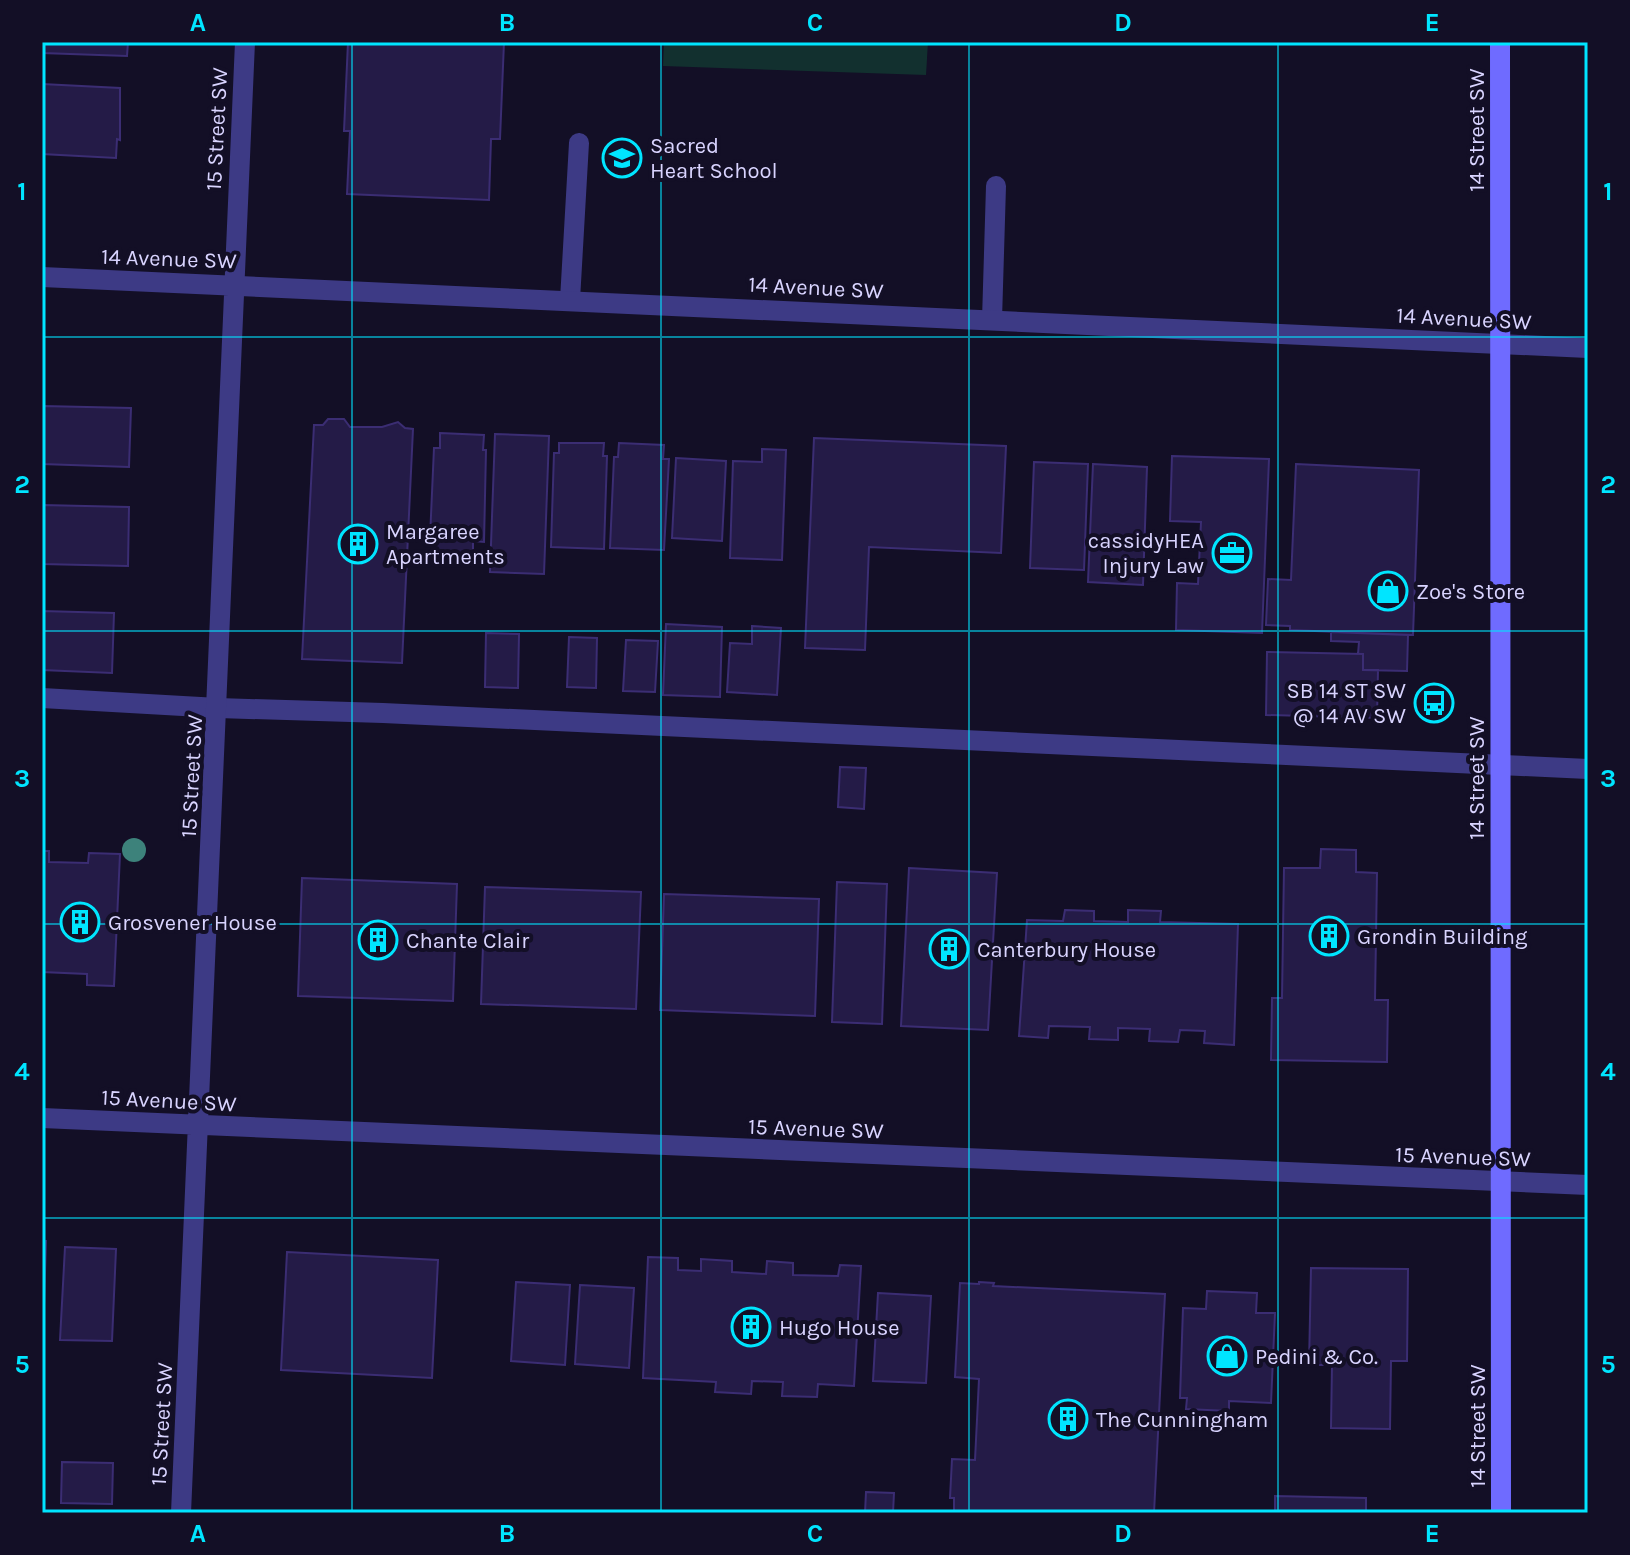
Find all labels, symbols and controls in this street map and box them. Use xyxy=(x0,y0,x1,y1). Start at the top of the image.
text: A xyxy=(190,7,206,38)
text: B xyxy=(499,7,515,38)
text: C xyxy=(807,7,823,38)
text: D xyxy=(1114,7,1132,38)
text: E xyxy=(1424,7,1440,38)
street label: 15 Street SW xyxy=(201,66,233,191)
street label: 14 Street SW xyxy=(1464,68,1490,192)
place label: Sacred Heart School xyxy=(650,133,778,184)
school or university icon: Sacred Heart School xyxy=(601,137,643,179)
text: 1 xyxy=(17,176,27,207)
text: 1 xyxy=(1603,176,1613,207)
street label: 14 Avenue SW xyxy=(101,244,237,274)
street label: 14 Avenue SW xyxy=(748,271,885,305)
street label: 14 Avenue SW xyxy=(1396,302,1533,336)
text: 2 xyxy=(14,469,30,500)
text: 2 xyxy=(1600,469,1616,500)
place label: Margaree Apartments xyxy=(386,519,505,570)
building icon: Margaree Apartments xyxy=(337,523,379,565)
place label: cassidyHEA Injury Law xyxy=(1088,528,1204,579)
office icon: cassidyHEA Injury Law xyxy=(1211,532,1253,574)
shop icon: Zoe's Store xyxy=(1367,570,1409,612)
place label: Zoe's Store xyxy=(1416,579,1525,605)
place label: SB 14 ST SW @ 14 AV SW xyxy=(1287,678,1406,729)
bus stop icon: SB 14 ST SW @ 14 AV SW xyxy=(1413,682,1455,724)
street label: 15 Street SW xyxy=(176,713,208,838)
street label: 14 Street SW xyxy=(1464,716,1490,840)
text: 3 xyxy=(14,763,30,794)
text: 3 xyxy=(1600,763,1616,794)
building icon: Grosvener House xyxy=(59,901,101,943)
place label: Grosvener House xyxy=(108,910,277,936)
building icon: Grondin Building xyxy=(1308,915,1350,957)
building icon: Chante Clair xyxy=(357,919,399,961)
place label: Grondin Building xyxy=(1357,924,1528,950)
place label: Chante Clair xyxy=(406,928,529,954)
building icon: Canterbury House xyxy=(928,928,970,970)
place label: Canterbury House xyxy=(977,937,1156,963)
text: 4 xyxy=(14,1056,30,1087)
text: 4 xyxy=(1600,1056,1616,1087)
street label: 15 Avenue SW xyxy=(101,1084,238,1118)
street label: 15 Avenue SW xyxy=(748,1114,884,1144)
street label: 15 Avenue SW xyxy=(1395,1142,1531,1172)
building icon: Hugo House xyxy=(730,1306,772,1348)
place label: Hugo House xyxy=(779,1315,900,1341)
shop icon: Pedini & Co. xyxy=(1206,1335,1248,1377)
place label: Pedini & Co. xyxy=(1255,1344,1378,1370)
text: 5 xyxy=(14,1349,30,1380)
text: 5 xyxy=(1600,1349,1616,1380)
street label: 15 Street SW xyxy=(146,1361,178,1486)
street label: 14 Street SW xyxy=(1465,1364,1491,1488)
building icon: The Cunningham xyxy=(1047,1398,1089,1440)
place label: The Cunningham xyxy=(1096,1407,1268,1433)
text: A xyxy=(190,1518,206,1549)
text: B xyxy=(499,1518,515,1549)
text: C xyxy=(807,1518,823,1549)
text: D xyxy=(1114,1518,1132,1549)
text: E xyxy=(1424,1518,1440,1549)

